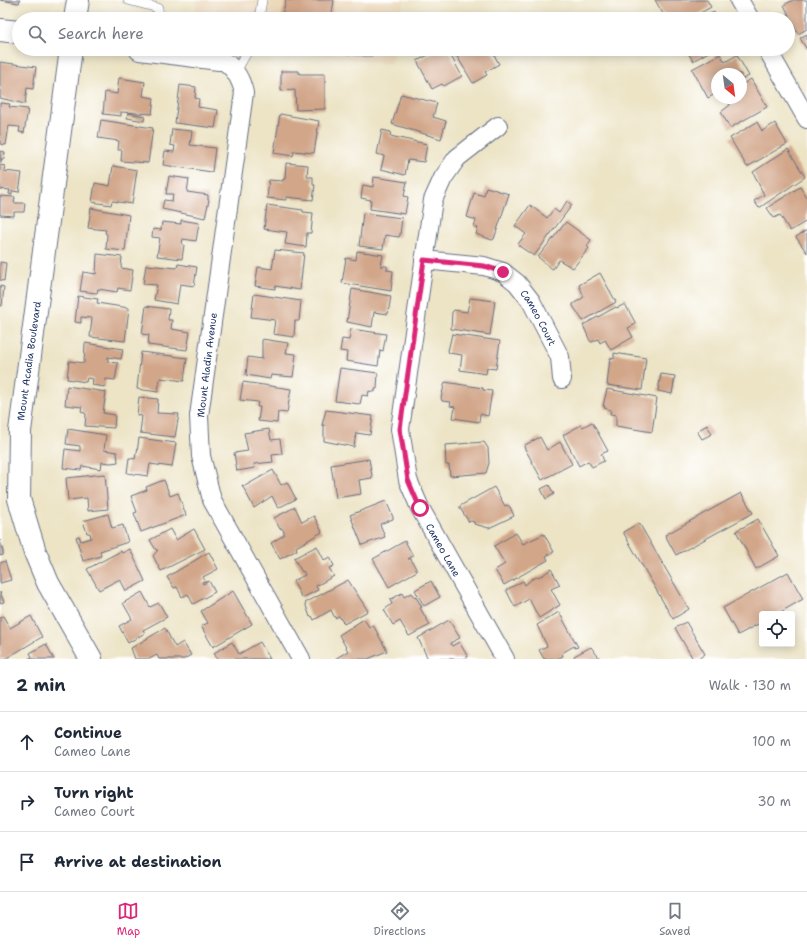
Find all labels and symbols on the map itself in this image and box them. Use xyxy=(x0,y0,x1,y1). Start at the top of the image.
north arrow xyxy=(711,68,747,104)
route end xyxy=(494,263,512,281)
street label: Cameo Court xyxy=(518,287,559,348)
street label: Mount Acadia Boulevard xyxy=(14,300,44,421)
street label: Mount Aladin Avenue xyxy=(194,312,220,418)
route start xyxy=(411,499,429,517)
street label: Cameo Lane xyxy=(423,521,464,579)

